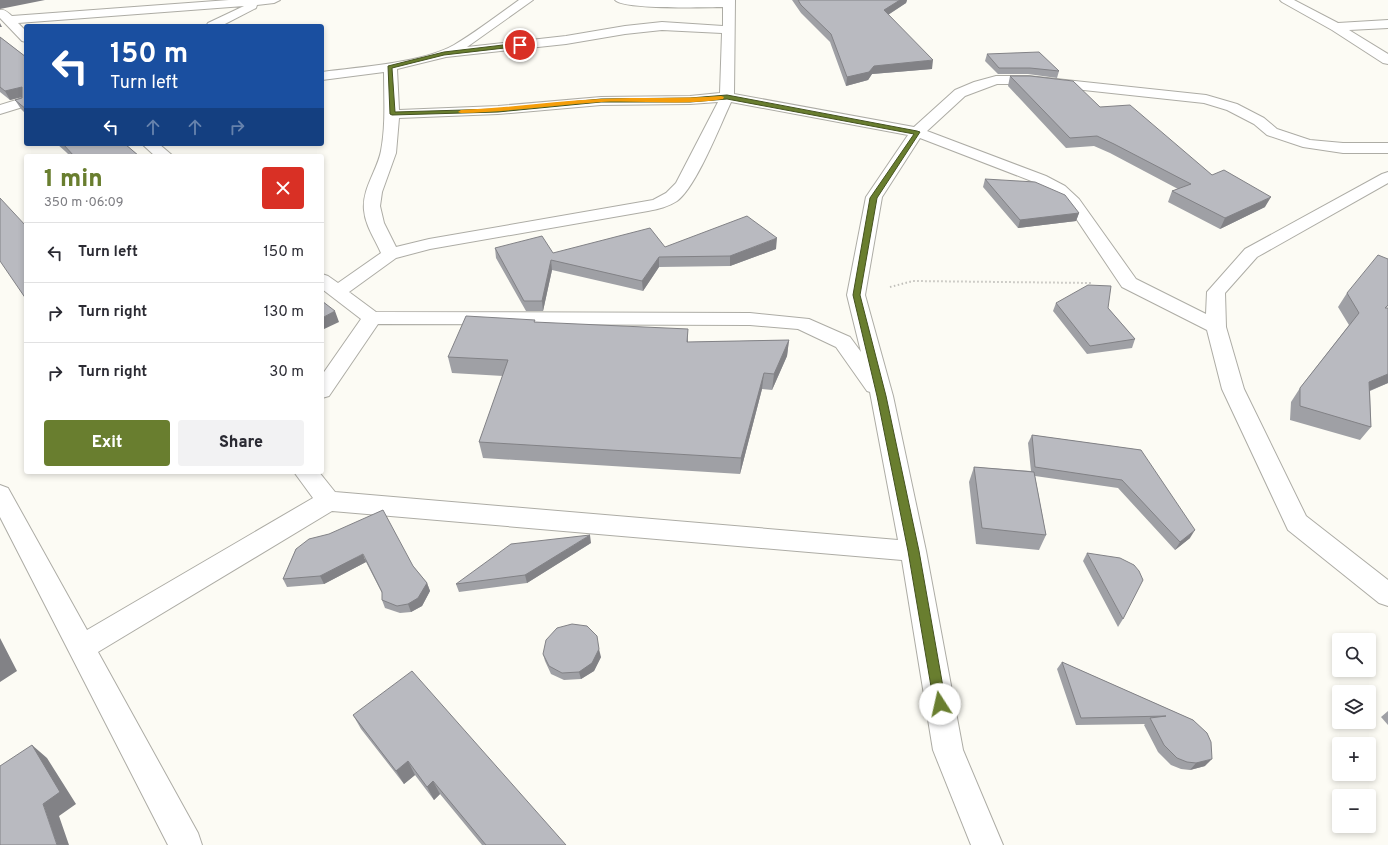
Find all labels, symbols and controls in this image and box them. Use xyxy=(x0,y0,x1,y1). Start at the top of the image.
pin xyxy=(503,28,537,62)
icon: arrive xyxy=(509,34,531,56)
text: 150 m xyxy=(110,37,188,73)
icon: left xyxy=(44,40,96,92)
text: Turn left xyxy=(110,72,178,95)
icon: left xyxy=(100,116,122,138)
icon: ahead xyxy=(142,116,164,138)
icon: ahead xyxy=(184,116,206,138)
icon: right xyxy=(226,116,248,138)
text: 1 min xyxy=(44,165,103,195)
button: close xyxy=(262,167,304,209)
text: 350 m · 06:09 xyxy=(44,195,124,211)
icon: left xyxy=(44,242,66,264)
text: Turn left xyxy=(78,243,138,262)
text: 150 m xyxy=(263,243,304,262)
icon: right xyxy=(44,302,66,324)
text: Turn right xyxy=(78,303,147,322)
text: 130 m xyxy=(264,303,304,322)
icon: right xyxy=(44,362,66,384)
text: Turn right xyxy=(78,363,147,382)
text: 30 m xyxy=(269,363,304,382)
button: Exit xyxy=(44,420,170,466)
button: Share xyxy=(178,420,304,466)
map controls xyxy=(1332,633,1376,833)
button: search xyxy=(1332,633,1376,677)
position arrow xyxy=(919,683,961,725)
button: layers xyxy=(1332,685,1376,729)
button: + xyxy=(1332,737,1376,781)
button: − xyxy=(1332,789,1376,833)

